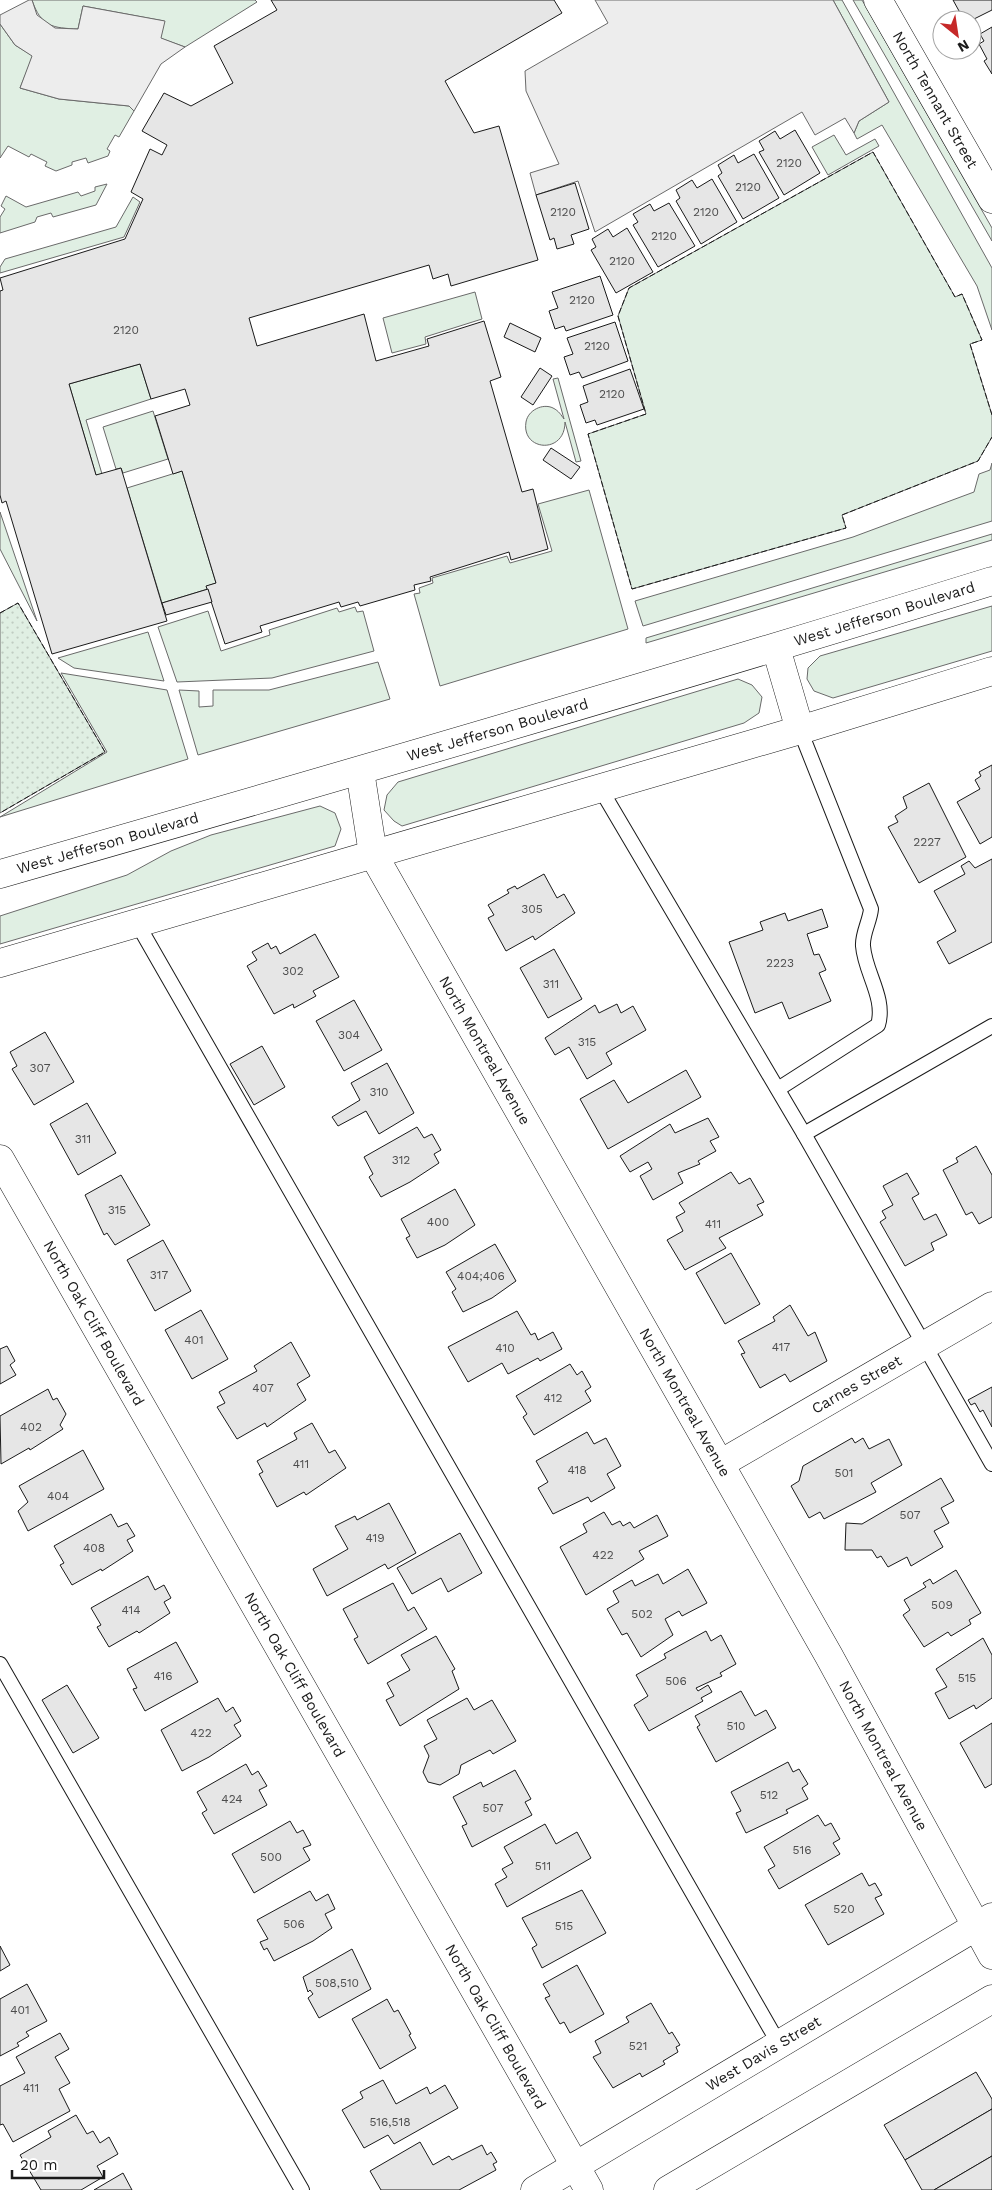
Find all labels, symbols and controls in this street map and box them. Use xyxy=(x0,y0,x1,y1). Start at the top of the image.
north arrow xyxy=(932,10,982,60)
street label: North Tennant Street xyxy=(888,28,982,172)
house number: 2120 xyxy=(776,156,802,170)
house number: 2120 xyxy=(735,180,761,194)
house number: 2120 xyxy=(550,205,576,219)
house number: 2120 xyxy=(693,205,719,219)
house number: 2120 xyxy=(651,229,677,243)
house number: 2120 xyxy=(609,254,635,268)
house number: 2120 xyxy=(569,293,595,307)
house number: 2120 xyxy=(113,323,139,337)
house number: 2120 xyxy=(584,339,610,353)
house number: 2120 xyxy=(599,387,625,401)
street label: West Jefferson Boulevard xyxy=(792,578,977,650)
street label: West Jefferson Boulevard xyxy=(405,695,590,765)
street label: West Jefferson Boulevard xyxy=(15,808,201,878)
house number: 2227 xyxy=(913,835,941,849)
house number: 305 xyxy=(521,902,543,916)
house number: 2223 xyxy=(766,956,794,970)
house number: 302 xyxy=(282,964,304,978)
street label: North Montreal Avenue xyxy=(435,973,534,1128)
house number: 311 xyxy=(543,977,559,991)
house number: 304 xyxy=(338,1028,360,1042)
house number: 315 xyxy=(578,1035,596,1049)
house number: 307 xyxy=(30,1061,51,1075)
house number: 310 xyxy=(369,1085,389,1099)
house number: 311 xyxy=(75,1132,91,1146)
house number: 312 xyxy=(392,1153,410,1167)
house number: 315 xyxy=(108,1203,126,1217)
house number: 400 xyxy=(427,1215,449,1229)
house number: 411 xyxy=(705,1217,721,1231)
street label: North Oak Cliff Boulevard xyxy=(40,1237,148,1409)
house number: 317 xyxy=(150,1268,168,1282)
house number: 404;406 xyxy=(457,1269,505,1283)
street label: North Montreal Avenue xyxy=(635,1325,734,1480)
house number: 401 xyxy=(184,1333,204,1347)
house number: 417 xyxy=(772,1340,791,1354)
house number: 410 xyxy=(495,1341,515,1355)
street label: Carnes Street xyxy=(808,1351,905,1418)
house number: 407 xyxy=(252,1381,274,1395)
house number: 412 xyxy=(544,1391,562,1405)
house number: 402 xyxy=(20,1420,42,1434)
house number: 411 xyxy=(293,1457,309,1471)
house number: 418 xyxy=(567,1463,587,1477)
house number: 501 xyxy=(834,1466,854,1480)
house number: 404 xyxy=(47,1489,69,1503)
house number: 507 xyxy=(900,1508,921,1522)
house number: 419 xyxy=(365,1531,385,1545)
house number: 408 xyxy=(83,1541,105,1555)
house number: 422 xyxy=(592,1548,614,1562)
street label: North Oak Cliff Boulevard xyxy=(240,1589,349,1760)
house number: 509 xyxy=(931,1598,953,1612)
house number: 414 xyxy=(121,1603,141,1617)
house number: 502 xyxy=(631,1607,653,1621)
house number: 416 xyxy=(153,1669,173,1683)
house number: 515 xyxy=(958,1671,976,1685)
house number: 506 xyxy=(665,1674,687,1688)
street label: North Montreal Avenue xyxy=(835,1677,931,1834)
house number: 510 xyxy=(726,1719,746,1733)
house number: 422 xyxy=(190,1726,212,1740)
house number: 512 xyxy=(760,1788,778,1802)
house number: 424 xyxy=(221,1792,243,1806)
house number: 507 xyxy=(483,1801,504,1815)
house number: 516 xyxy=(793,1843,811,1857)
house number: 500 xyxy=(260,1850,282,1864)
house number: 511 xyxy=(535,1859,551,1873)
house number: 520 xyxy=(833,1902,855,1916)
house number: 506 xyxy=(283,1917,305,1931)
house number: 515 xyxy=(555,1919,573,1933)
street label: North Oak Cliff Boulevard xyxy=(441,1941,550,2112)
house number: 508,510 xyxy=(315,1976,359,1990)
house number: 401 xyxy=(10,2003,30,2017)
street label: West Davis Street xyxy=(703,2012,825,2095)
house number: 521 xyxy=(629,2039,647,2053)
house number: 411 xyxy=(23,2081,39,2095)
house number: 516,518 xyxy=(369,2115,411,2129)
scale bar xyxy=(12,2148,105,2180)
text: 20 m xyxy=(20,2156,58,2174)

